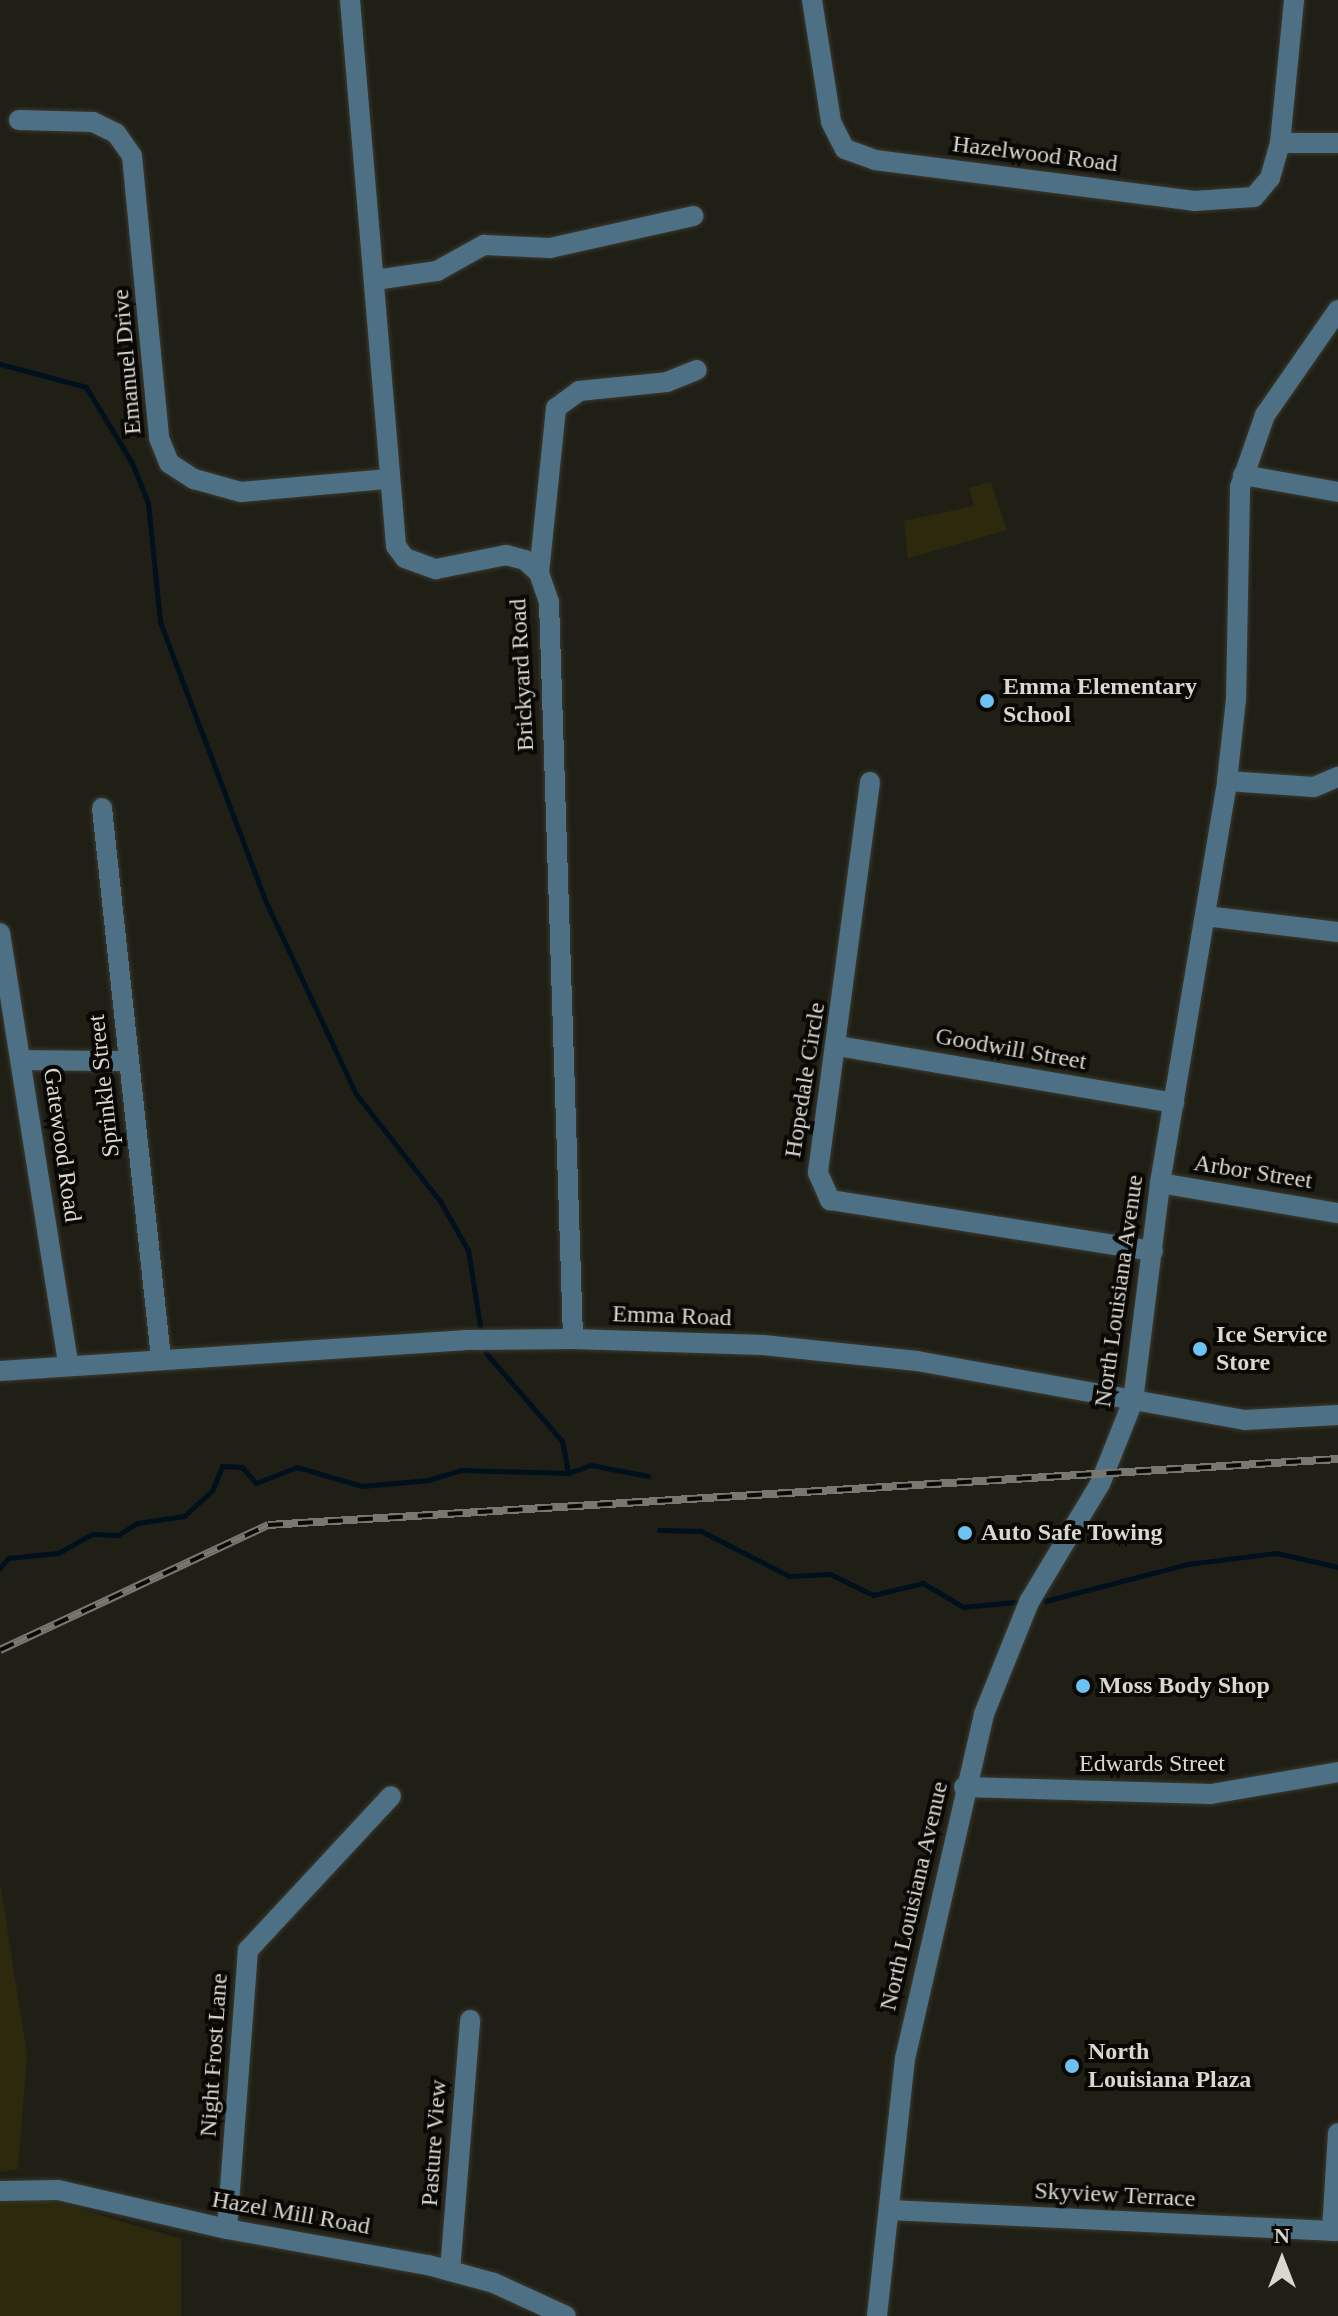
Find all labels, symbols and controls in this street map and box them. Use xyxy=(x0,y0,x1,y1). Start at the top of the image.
street label: Hazelwood Road xyxy=(951,130,1119,178)
street label: Emanuel Drive xyxy=(106,288,148,436)
street label: Brickyard Road xyxy=(504,598,540,752)
place label: Emma Elementary School xyxy=(1003,673,1197,729)
marker: Emma Elementary School xyxy=(978,692,996,710)
street label: Hopedale Circle xyxy=(779,1000,831,1160)
street label: Sprinkle Street xyxy=(82,1013,126,1159)
street label: Goodwill Street xyxy=(933,1022,1089,1076)
street label: Gatewood Road xyxy=(37,1066,87,1224)
street label: Arbor Street xyxy=(1192,1148,1314,1196)
street label: North Louisiana Avenue xyxy=(1088,1172,1150,1410)
street label: Emma Road xyxy=(612,1300,732,1332)
place label: Ice Service Store xyxy=(1216,1321,1327,1377)
marker: Ice Service Store xyxy=(1191,1340,1209,1358)
place label: Auto Safe Towing xyxy=(981,1519,1163,1547)
marker: Auto Safe Towing xyxy=(956,1524,974,1542)
place label: Moss Body Shop xyxy=(1099,1672,1270,1700)
marker: Moss Body Shop xyxy=(1074,1677,1092,1695)
street label: Edwards Street xyxy=(1079,1750,1225,1778)
street label: North Louisiana Avenue xyxy=(873,1778,955,2014)
street label: Night Frost Lane xyxy=(194,1972,234,2138)
place label: North Louisiana Plaza xyxy=(1088,2038,1251,2094)
marker: North Louisiana Plaza xyxy=(1063,2057,1081,2075)
street label: Pasture View xyxy=(415,2079,453,2207)
street label: Skyview Terrace xyxy=(1034,2176,1196,2214)
street label: Hazel Mill Road xyxy=(210,2185,372,2241)
north arrow xyxy=(1242,2220,1322,2300)
text: N xyxy=(1274,2223,1290,2248)

